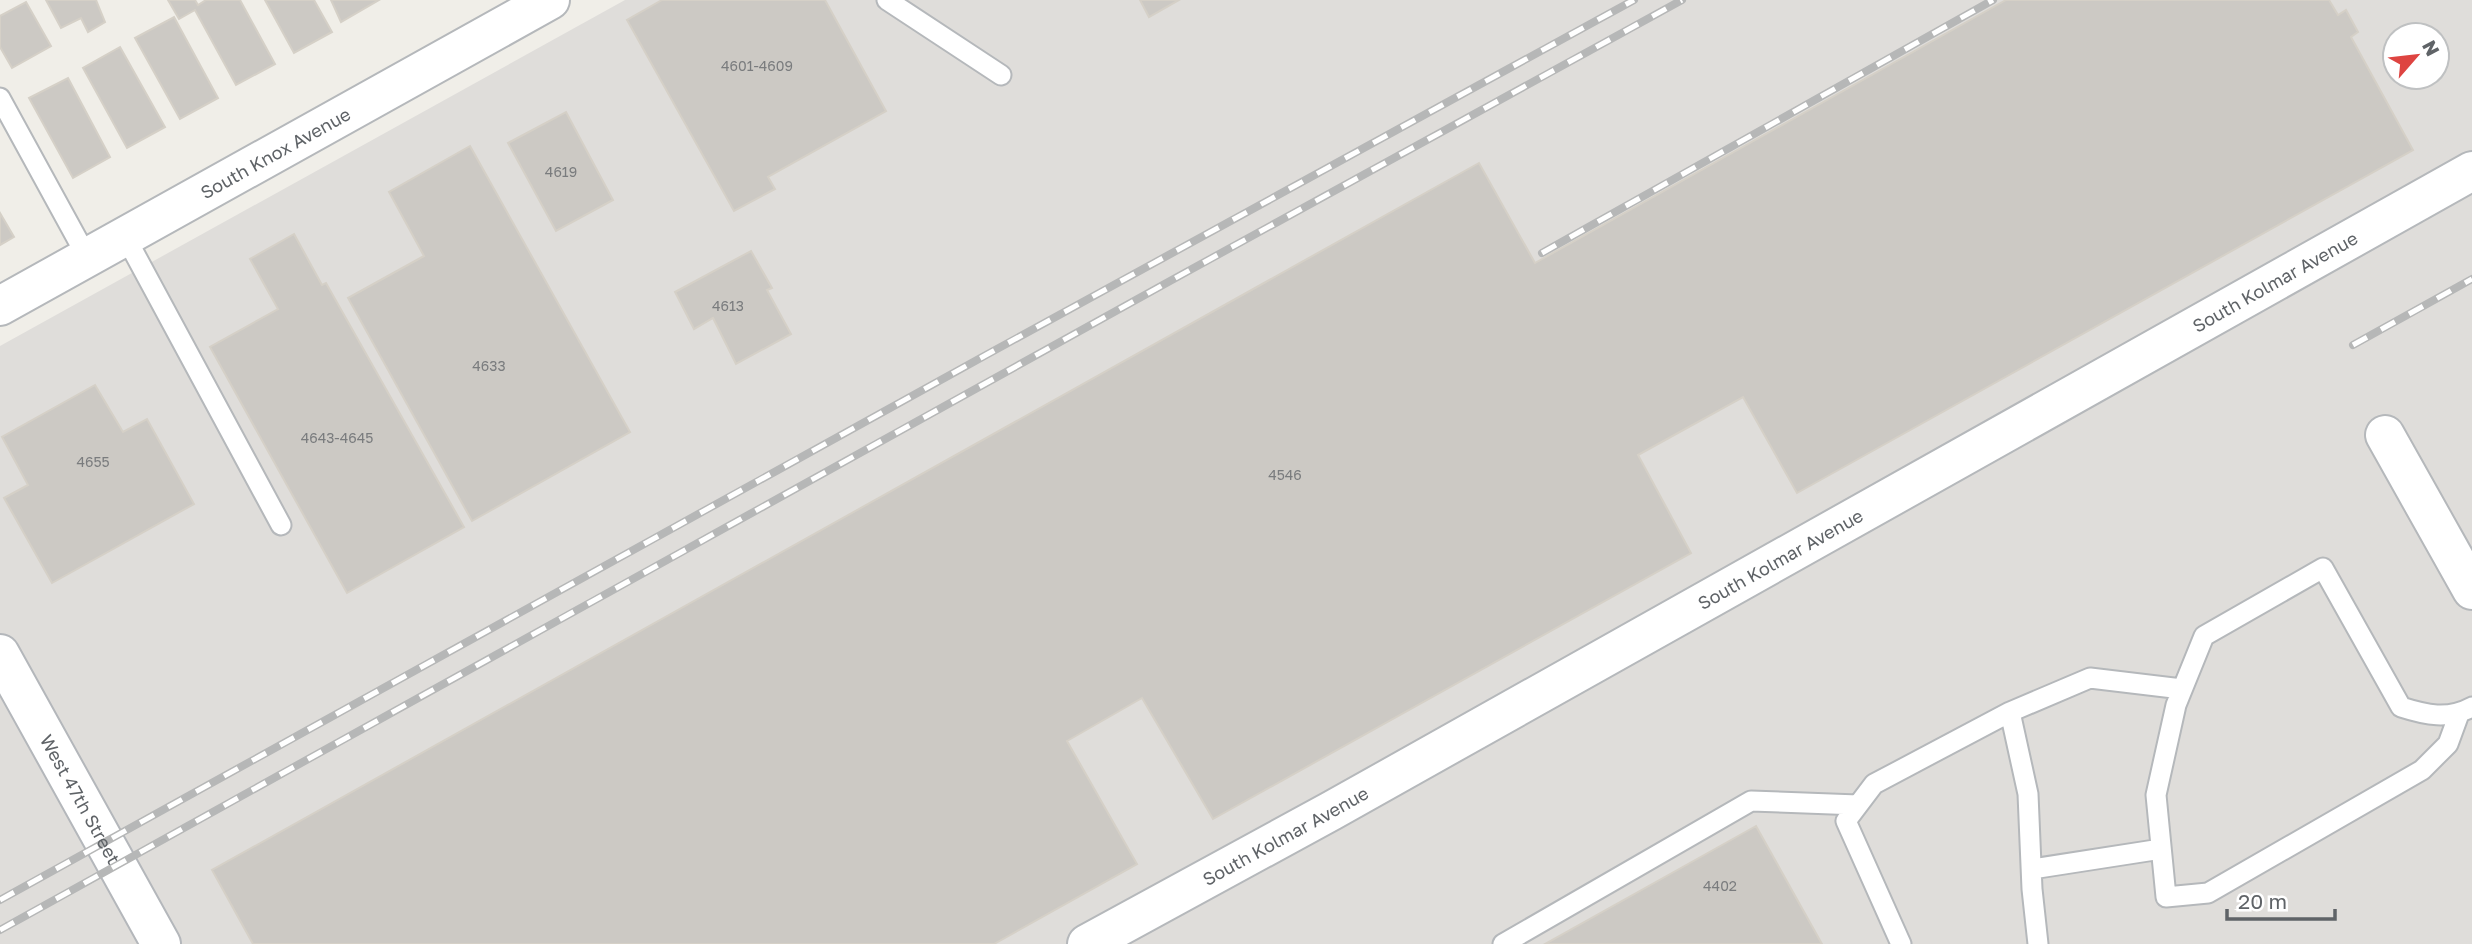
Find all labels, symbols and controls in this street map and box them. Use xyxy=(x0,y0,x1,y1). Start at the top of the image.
north arrow xyxy=(2381,21,2451,91)
text: N xyxy=(2418,36,2445,60)
house number: 4601-4609 xyxy=(721,57,793,74)
street label: South Knox Avenue xyxy=(197,102,354,203)
house number: 4619 xyxy=(545,163,577,180)
street label: South Kolmar Avenue xyxy=(2188,227,2361,337)
house number: 4613 xyxy=(712,297,744,314)
house number: 4633 xyxy=(472,357,506,374)
house number: 4643-4645 xyxy=(301,429,373,446)
house number: 4655 xyxy=(76,453,110,470)
house number: 4546 xyxy=(1268,466,1302,483)
street label: South Kolmar Avenue xyxy=(1694,504,1867,614)
street label: West 47th Street xyxy=(36,730,125,868)
street label: South Kolmar Avenue xyxy=(1199,781,1372,890)
house number: 4402 xyxy=(1703,877,1737,894)
scale bar xyxy=(2227,878,2336,922)
text: 20 m xyxy=(2238,888,2287,914)

